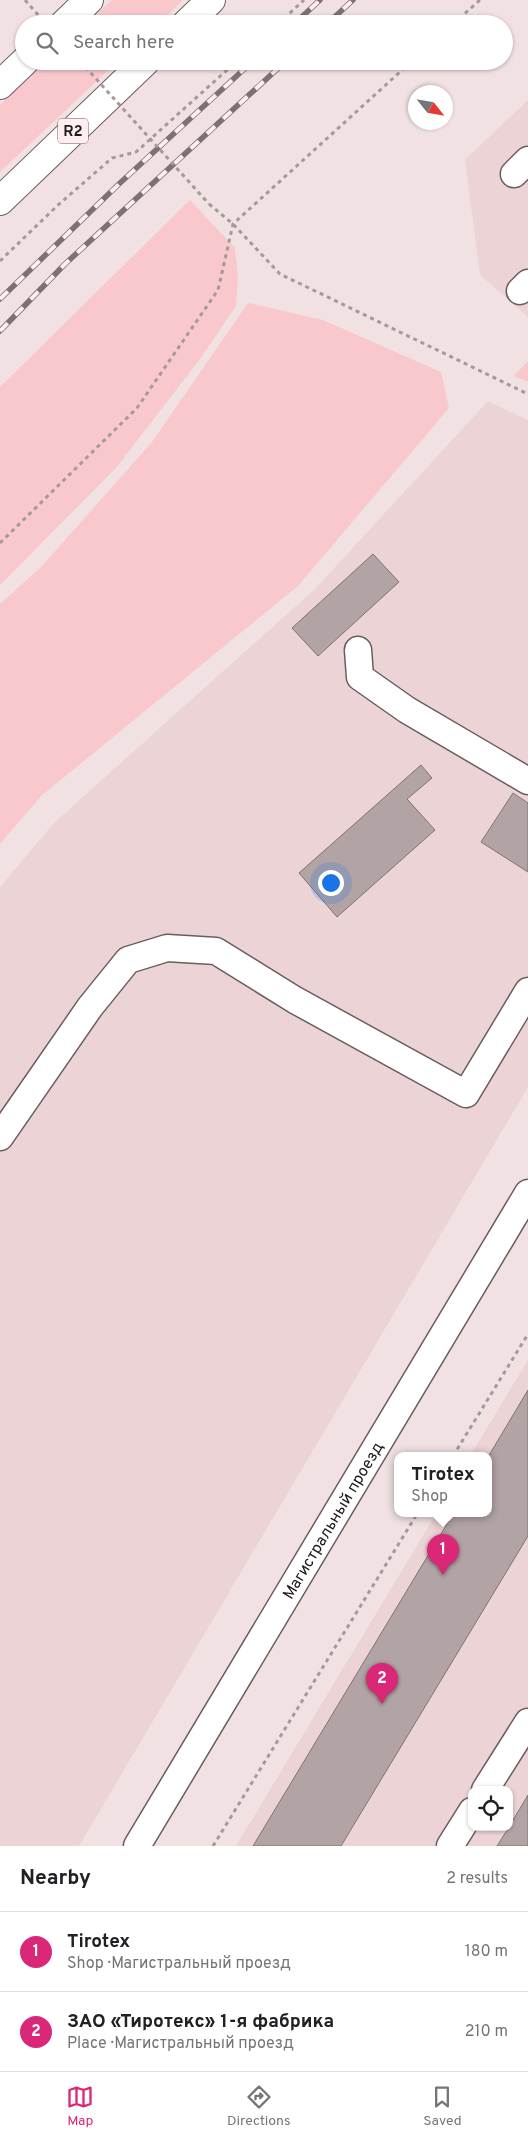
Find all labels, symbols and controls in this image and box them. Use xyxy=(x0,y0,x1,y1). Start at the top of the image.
search box xyxy=(15,15,513,70)
icon: search xyxy=(33,29,61,57)
text: Search here xyxy=(73,31,175,55)
north arrow xyxy=(408,85,453,130)
road number: R2 xyxy=(58,118,88,144)
your location xyxy=(318,870,344,896)
street label: Магистральный проезд xyxy=(279,1439,389,1603)
popup xyxy=(394,1452,492,1517)
text: Tirotex xyxy=(411,1463,475,1487)
text: Shop xyxy=(411,1487,448,1507)
pin: 1 xyxy=(427,1534,459,1575)
pin: 2 xyxy=(366,1663,398,1704)
map controls xyxy=(468,1786,513,1831)
button: locate xyxy=(468,1786,513,1831)
text: Nearby xyxy=(20,1865,91,1892)
text: 2 results xyxy=(446,1869,508,1889)
text: Tirotex xyxy=(67,1930,130,1954)
text: 1 xyxy=(33,1942,39,1962)
text: 180 m xyxy=(465,1942,508,1962)
text: Shop · Магистральный проезд xyxy=(67,1954,291,1974)
text: ЗАО «Тиротекс» 1-я фабрика xyxy=(67,2010,334,2034)
text: 2 xyxy=(31,2022,41,2042)
text: 210 m xyxy=(465,2022,508,2042)
text: Place · Магистральный проезд xyxy=(67,2034,294,2054)
tab: Map xyxy=(66,2083,94,2130)
tab: Directions xyxy=(227,2083,291,2130)
tab: Saved xyxy=(423,2083,462,2130)

